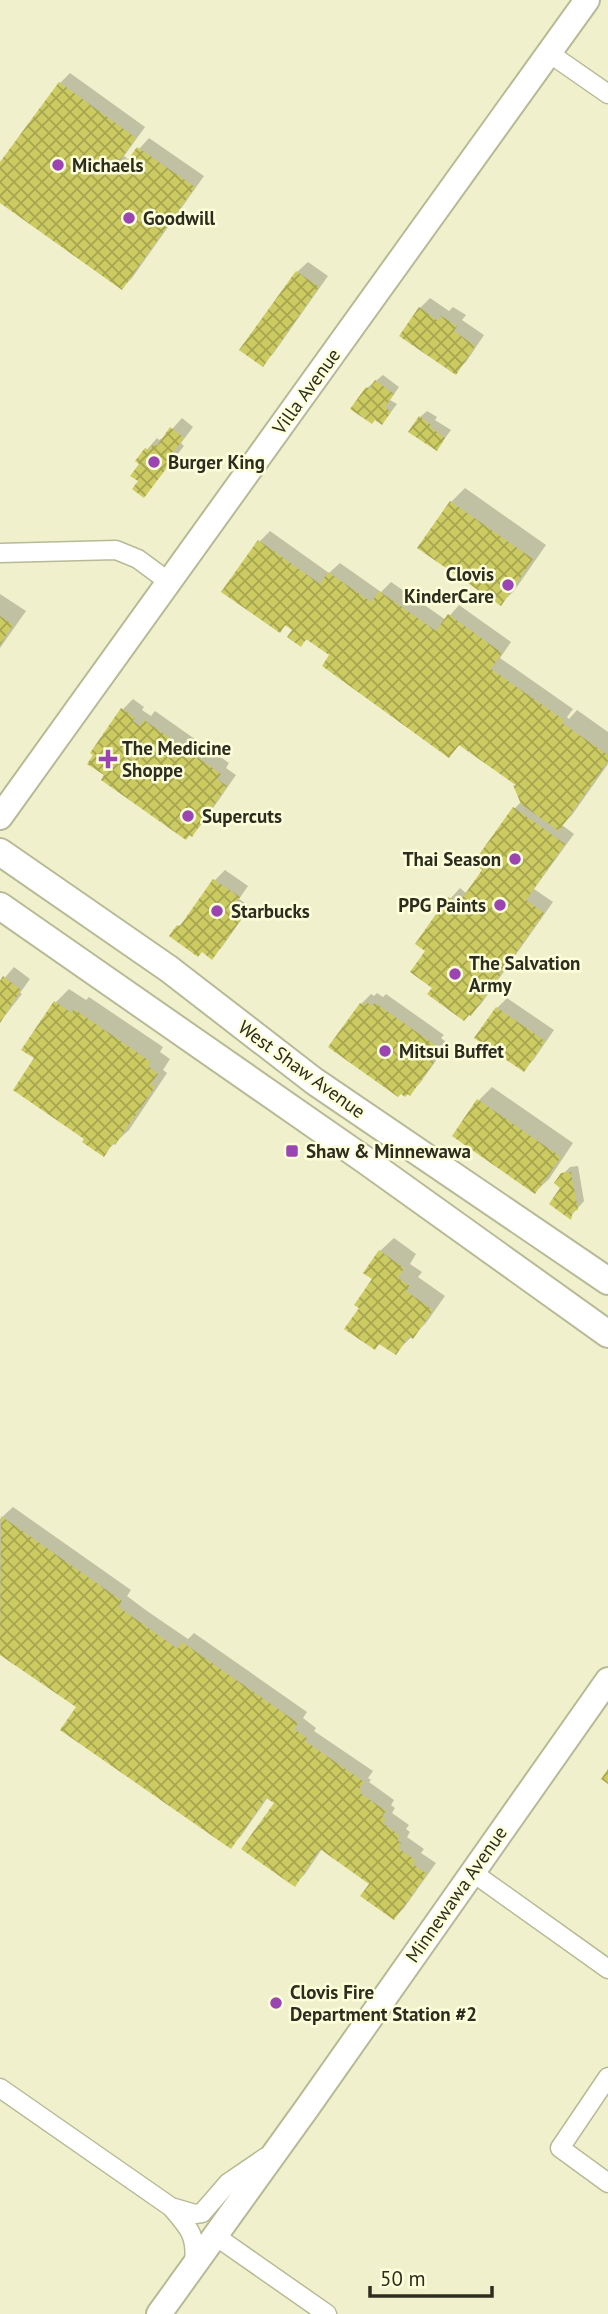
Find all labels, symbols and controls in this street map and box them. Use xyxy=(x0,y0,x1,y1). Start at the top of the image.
place label: Michaels xyxy=(72,153,144,177)
marker: Michaels xyxy=(50,157,66,173)
place label: Goodwill xyxy=(143,206,216,230)
marker: Goodwill xyxy=(121,210,137,226)
street label: Villa Avenue xyxy=(266,343,345,439)
place label: Burger King xyxy=(168,450,265,474)
marker: Burger King xyxy=(146,454,162,470)
place label: Clovis KinderCare xyxy=(404,562,494,608)
marker: Clovis KinderCare xyxy=(500,577,516,593)
place label: The Medicine Shoppe xyxy=(122,736,231,782)
marker: The Medicine Shoppe xyxy=(100,751,116,767)
place label: Supercuts xyxy=(202,804,282,828)
marker: Supercuts xyxy=(180,808,196,824)
place label: Thai Season xyxy=(403,847,501,871)
marker: Thai Season xyxy=(507,851,523,867)
place label: PPG Paints xyxy=(398,893,486,917)
marker: PPG Paints xyxy=(492,897,508,913)
place label: Starbucks xyxy=(231,899,310,923)
marker: Starbucks xyxy=(209,903,225,919)
place label: The Salvation Army xyxy=(469,951,580,997)
marker: The Salvation Army xyxy=(447,966,463,982)
street label: West Shaw Avenue xyxy=(234,1015,370,1123)
place label: Mitsui Buffet xyxy=(399,1039,504,1063)
marker: Mitsui Buffet xyxy=(377,1043,393,1059)
place label: Shaw & Minnewawa xyxy=(306,1139,471,1163)
marker: Shaw & Minnewawa xyxy=(284,1143,300,1159)
street label: Minnewawa Avenue xyxy=(400,1821,512,1967)
place label: Clovis Fire Department Station #2 xyxy=(290,1980,477,2026)
marker: Clovis Fire Department Station #2 xyxy=(268,1995,284,2011)
scale bar xyxy=(370,2254,492,2298)
text: 50 m xyxy=(380,2265,426,2292)

